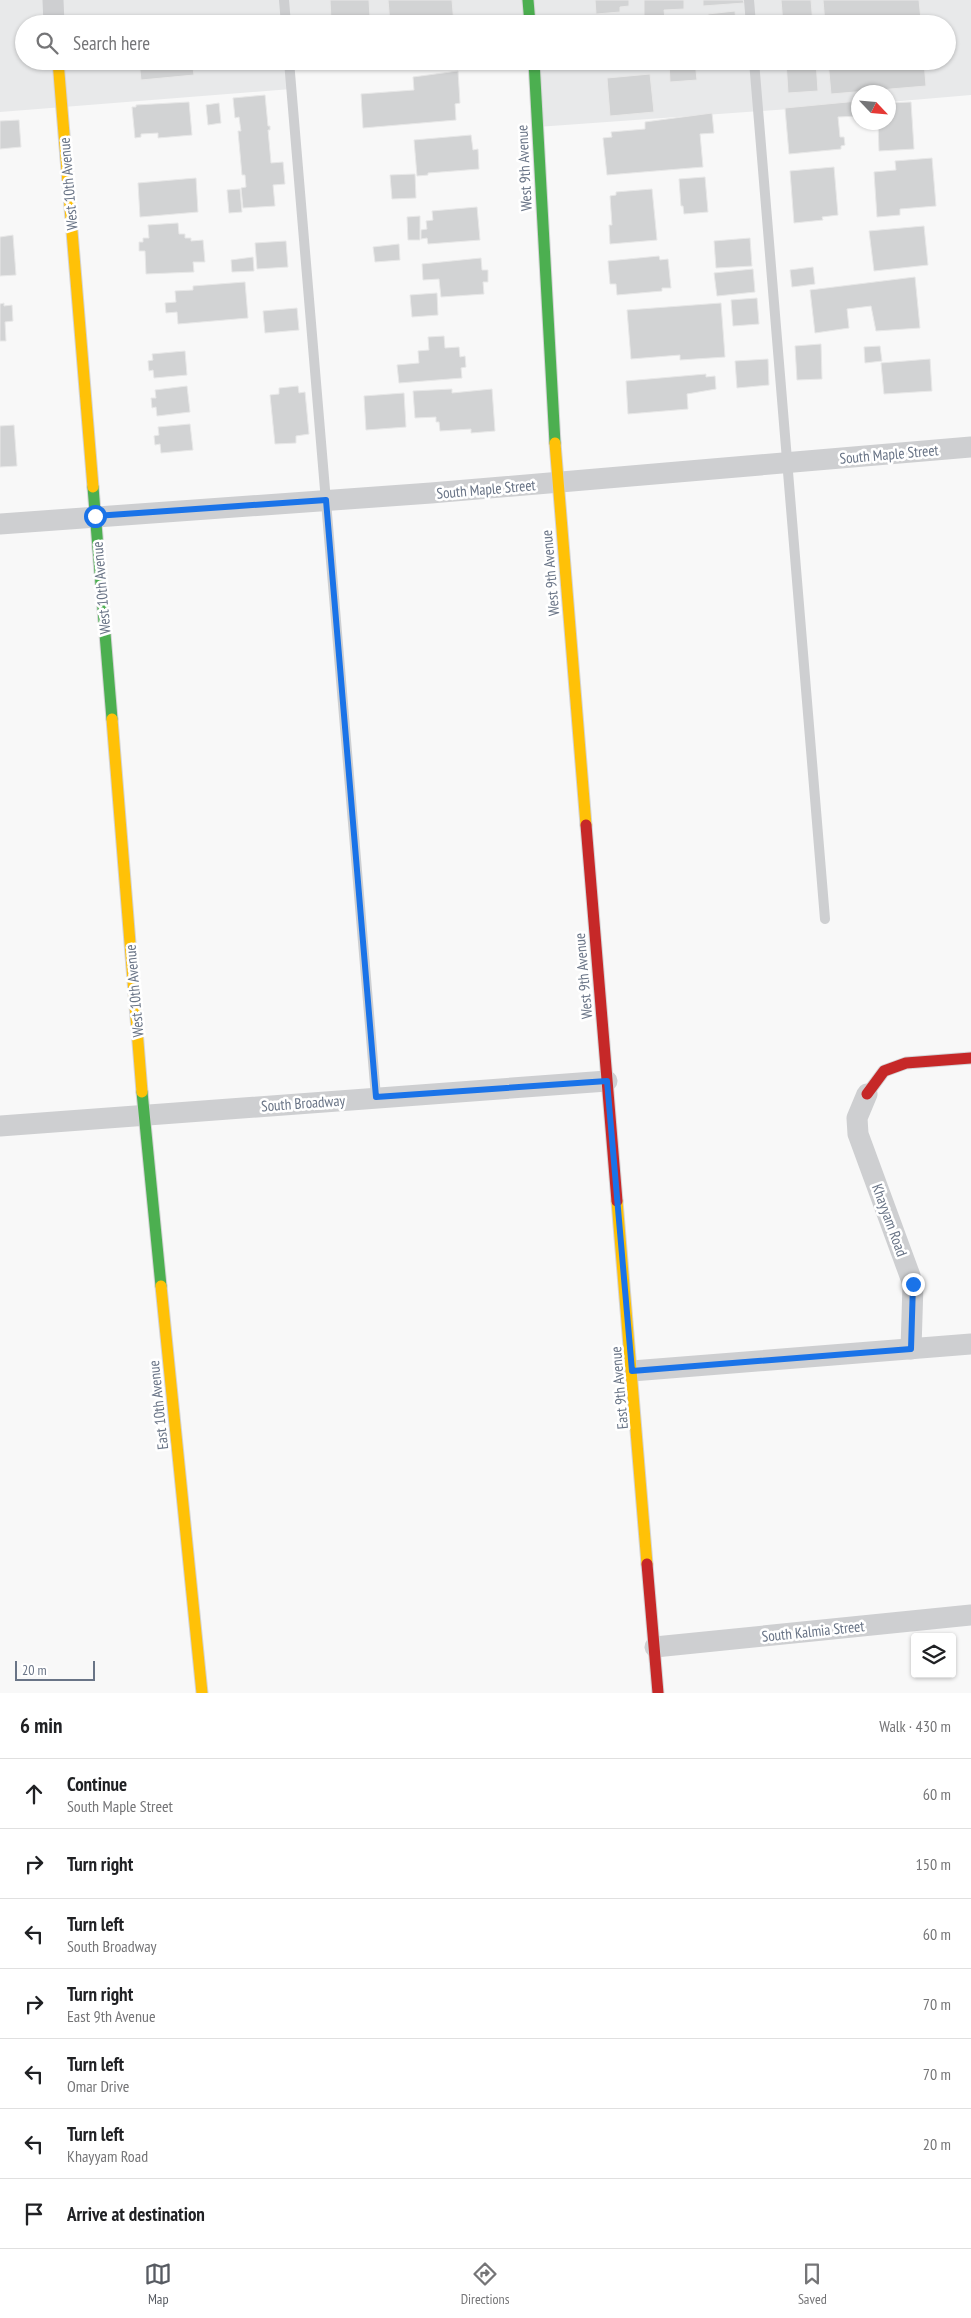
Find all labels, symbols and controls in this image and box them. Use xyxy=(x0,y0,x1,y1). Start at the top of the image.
search box xyxy=(15,15,956,70)
icon: search xyxy=(33,29,61,57)
text: Search here xyxy=(73,31,150,55)
north arrow xyxy=(851,85,896,130)
street label: West 9th Avenue xyxy=(512,124,536,212)
street label: West 10th Avenue xyxy=(54,137,82,231)
street label: South Maple Street xyxy=(839,440,939,468)
street label: South Maple Street xyxy=(436,475,536,503)
route start xyxy=(84,505,107,528)
street label: West 9th Avenue xyxy=(537,529,563,617)
street label: West 10th Avenue xyxy=(87,541,115,635)
street label: West 9th Avenue xyxy=(570,932,596,1020)
street label: West 10th Avenue xyxy=(120,944,148,1038)
street label: South Broadway xyxy=(260,1091,346,1115)
street label: Khayyam Road xyxy=(868,1181,912,1259)
route end xyxy=(902,1273,925,1296)
street label: East 9th Avenue xyxy=(606,1346,632,1430)
street label: East 10th Avenue xyxy=(144,1359,172,1451)
street label: South Kalmia Street xyxy=(761,1616,865,1646)
map controls xyxy=(911,1633,956,1678)
button: layers xyxy=(911,1633,956,1678)
scale bar xyxy=(15,1658,95,1681)
text: 20 m xyxy=(22,1661,47,1679)
text: 6 min xyxy=(20,1712,62,1739)
text: Walk · 430 m xyxy=(879,1716,951,1736)
text: Continue xyxy=(67,1772,127,1796)
icon: ahead xyxy=(20,1780,48,1808)
text: 60 m xyxy=(923,1784,951,1804)
text: South Maple Street xyxy=(67,1796,173,1816)
icon: right xyxy=(20,1850,48,1878)
text: Turn right xyxy=(67,1852,133,1876)
text: 150 m xyxy=(916,1854,951,1874)
text: Turn left xyxy=(67,1912,124,1936)
icon: left xyxy=(20,1920,48,1948)
text: 60 m xyxy=(923,1924,951,1944)
text: South Broadway xyxy=(67,1936,157,1956)
text: Turn right xyxy=(67,1982,133,2006)
icon: right xyxy=(20,1990,48,2018)
text: 70 m xyxy=(923,1994,951,2014)
text: East 9th Avenue xyxy=(67,2006,156,2026)
text: Turn left xyxy=(67,2052,124,2076)
icon: left xyxy=(20,2060,48,2088)
text: 70 m xyxy=(923,2064,951,2084)
text: Omar Drive xyxy=(67,2076,129,2096)
text: Turn left xyxy=(67,2122,124,2146)
icon: left xyxy=(20,2130,48,2158)
text: 20 m xyxy=(923,2134,951,2154)
text: Khayyam Road xyxy=(67,2146,148,2166)
icon: arrive xyxy=(20,2200,48,2228)
text: Arrive at destination xyxy=(67,2202,205,2226)
tab: Map xyxy=(144,2260,172,2308)
tab: Directions xyxy=(461,2260,509,2308)
tab: Saved xyxy=(798,2260,827,2308)

